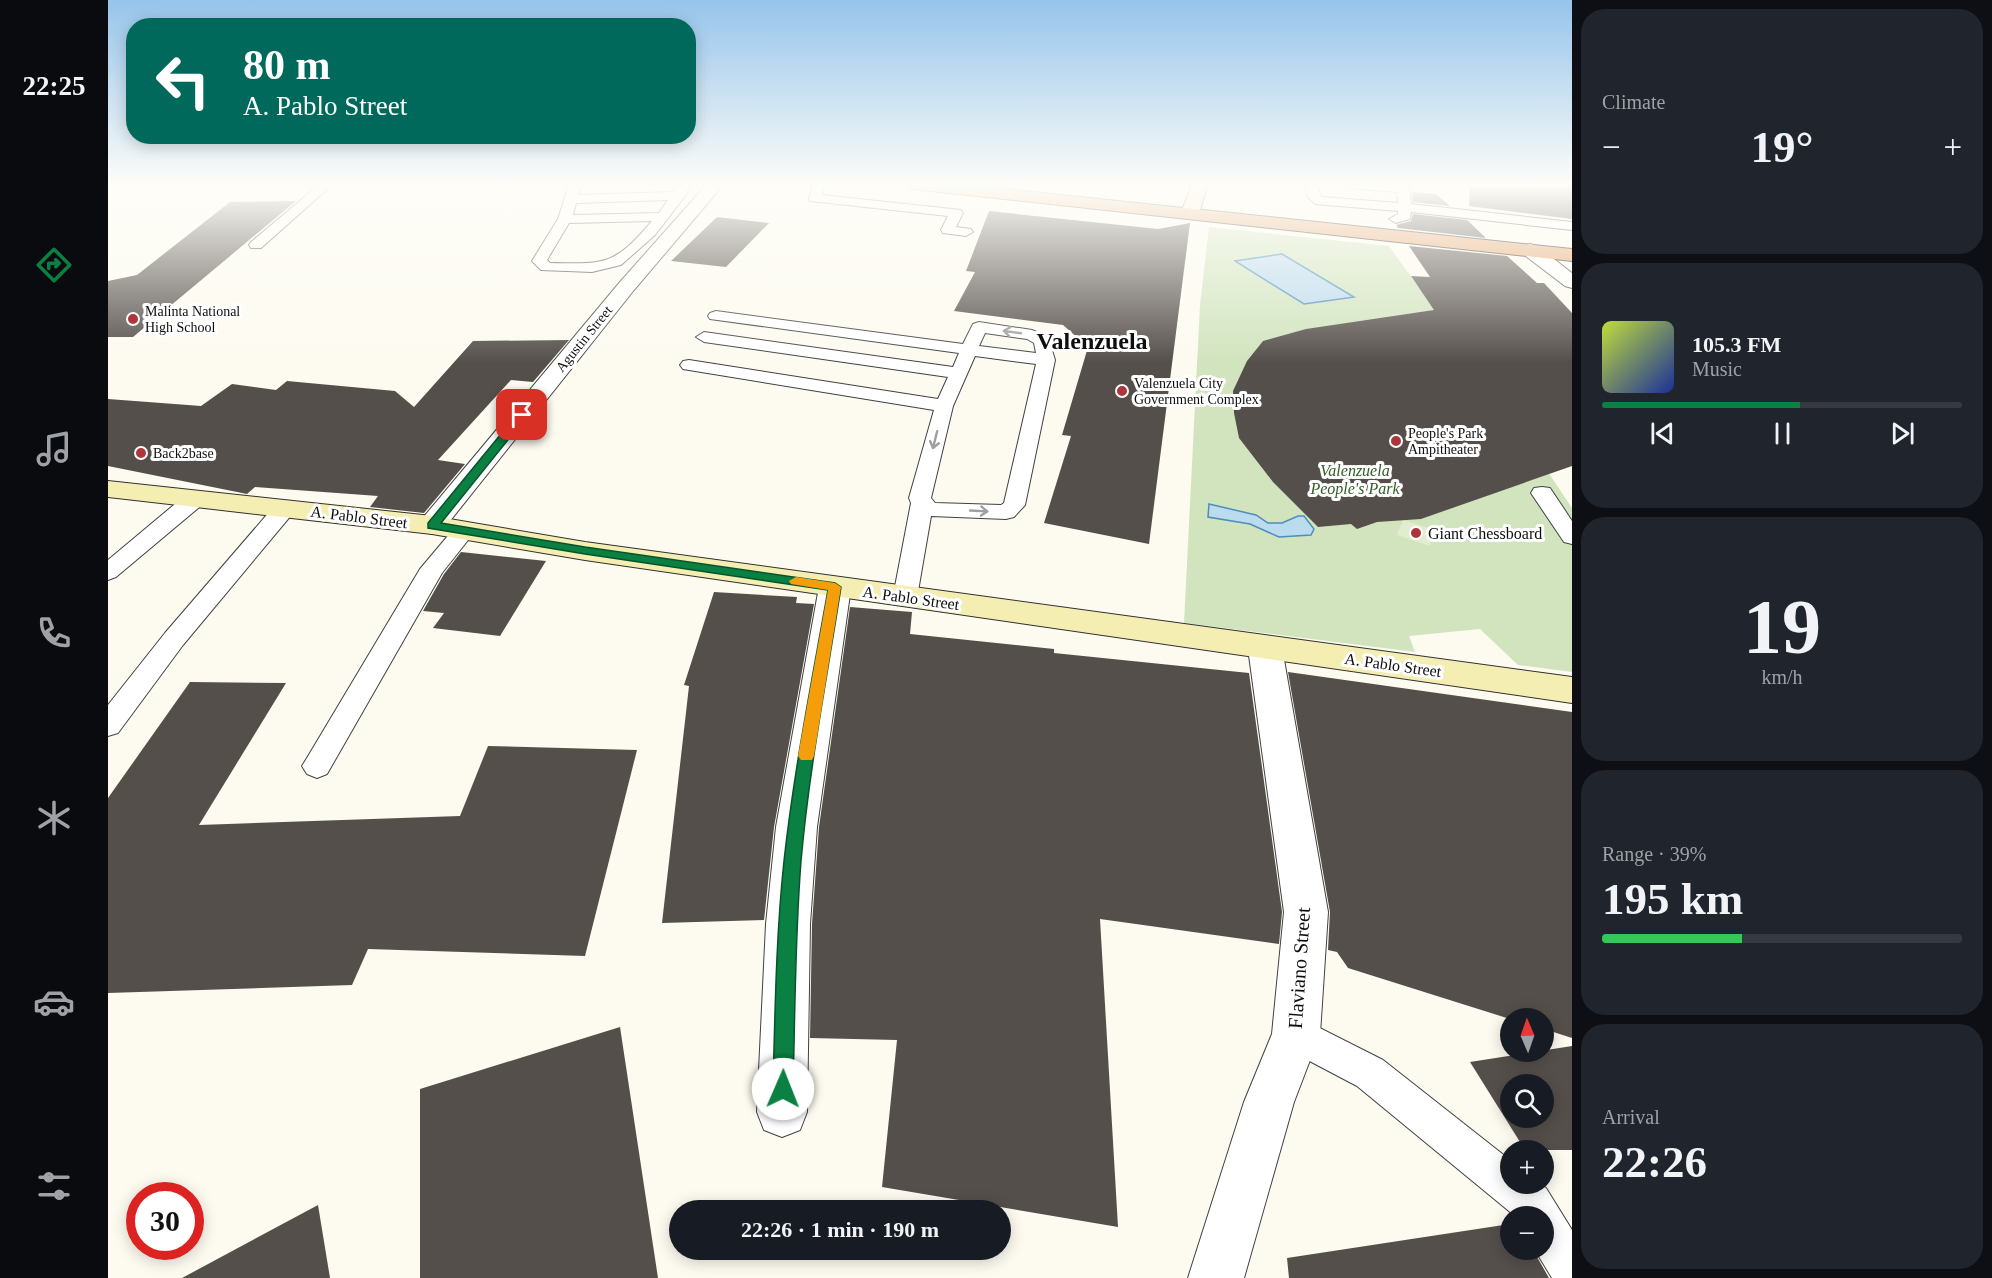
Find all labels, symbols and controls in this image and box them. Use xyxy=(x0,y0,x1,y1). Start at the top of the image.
icon: left xyxy=(144,42,222,120)
text: 80 m xyxy=(243,42,331,88)
text: 22:25 xyxy=(23,71,86,101)
text: A. Pablo Street xyxy=(243,91,407,121)
text: Climate xyxy=(1602,91,1665,113)
text: 19° xyxy=(1751,122,1814,172)
text: − xyxy=(1602,129,1621,165)
text: + xyxy=(1943,129,1962,165)
icon: directions xyxy=(33,244,75,286)
street label: Agustin Street xyxy=(553,303,615,375)
place label: Malinta National High School xyxy=(145,304,240,335)
marker: Malinta National High School xyxy=(126,312,140,326)
one-way arrow xyxy=(1003,326,1023,337)
district label: Valenzuela xyxy=(1036,328,1148,354)
text: 105.3 FM xyxy=(1692,332,1781,357)
text: Music xyxy=(1692,358,1742,380)
place label: Valenzuela City Government Complex xyxy=(1134,376,1259,407)
marker: Valenzuela City Government Complex xyxy=(1115,384,1129,398)
pin xyxy=(496,389,547,440)
icon: arrive xyxy=(505,398,538,431)
icon: previous xyxy=(1646,417,1679,450)
icon: pause xyxy=(1766,417,1799,450)
icon: next xyxy=(1886,417,1919,450)
place label: People's Park Ampitheater xyxy=(1408,426,1483,457)
icon: music xyxy=(33,428,75,470)
one-way arrow xyxy=(929,430,940,449)
marker: People's Park Ampitheater xyxy=(1389,434,1403,448)
marker: Back2base xyxy=(134,446,148,460)
place label: Back2base xyxy=(153,446,214,461)
park label: Valenzuela People's Park xyxy=(1309,462,1400,498)
street label: A. Pablo Street xyxy=(310,503,409,531)
one-way arrow xyxy=(969,506,989,517)
place label: Giant Chessboard xyxy=(1428,525,1542,542)
marker: Giant Chessboard xyxy=(1409,526,1423,540)
street label: A. Pablo Street xyxy=(862,583,961,613)
text: 19 xyxy=(1743,583,1821,670)
icon: phone xyxy=(33,612,75,654)
street label: A. Pablo Street xyxy=(1344,650,1443,680)
text: km/h xyxy=(1761,666,1803,688)
icon: climate xyxy=(33,797,75,839)
text: Range · 39% xyxy=(1602,843,1706,865)
text: 195 km xyxy=(1602,874,1743,924)
street label: Flaviano Street xyxy=(1284,906,1314,1029)
icon: car xyxy=(33,981,75,1023)
north arrow xyxy=(1500,1008,1554,1062)
map controls xyxy=(1500,1008,1554,1260)
position arrow xyxy=(751,1057,815,1121)
button: search xyxy=(1500,1074,1554,1128)
text: Arrival xyxy=(1602,1106,1660,1128)
text: 22:26 xyxy=(1602,1137,1707,1187)
button: + xyxy=(1500,1140,1554,1194)
icon: filters xyxy=(33,1165,75,1207)
speed limit sign: 30 xyxy=(126,1182,204,1260)
button: − xyxy=(1500,1206,1554,1260)
text: 22:26 · 1 min · 190 m xyxy=(741,1217,939,1242)

